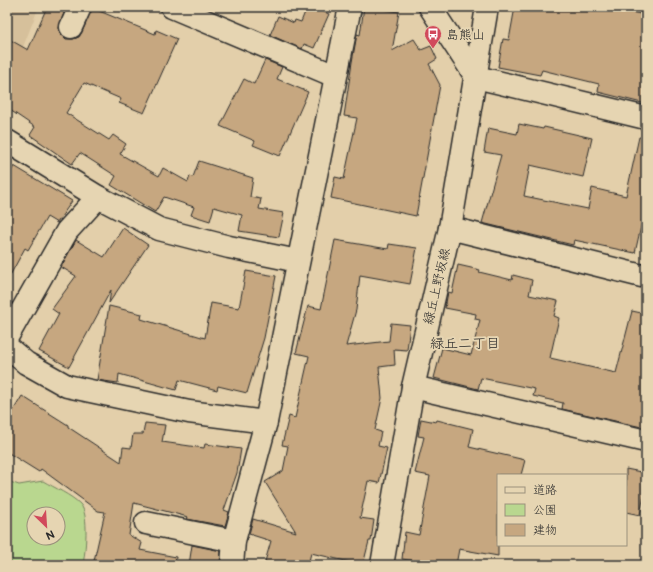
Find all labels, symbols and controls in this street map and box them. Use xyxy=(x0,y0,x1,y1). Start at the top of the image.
bus stop icon: 島熊山 xyxy=(423,24,443,49)
place label: 島熊山 xyxy=(446,27,485,43)
street label: 緑丘上野坂線 xyxy=(420,245,454,326)
district label: 緑丘二丁目 xyxy=(430,335,500,352)
legend xyxy=(497,474,627,546)
text: 道路 xyxy=(533,483,557,498)
text: 公園 xyxy=(533,503,557,518)
north arrow xyxy=(26,506,66,546)
text: 建物 xyxy=(533,523,557,538)
text: N xyxy=(44,527,57,542)

